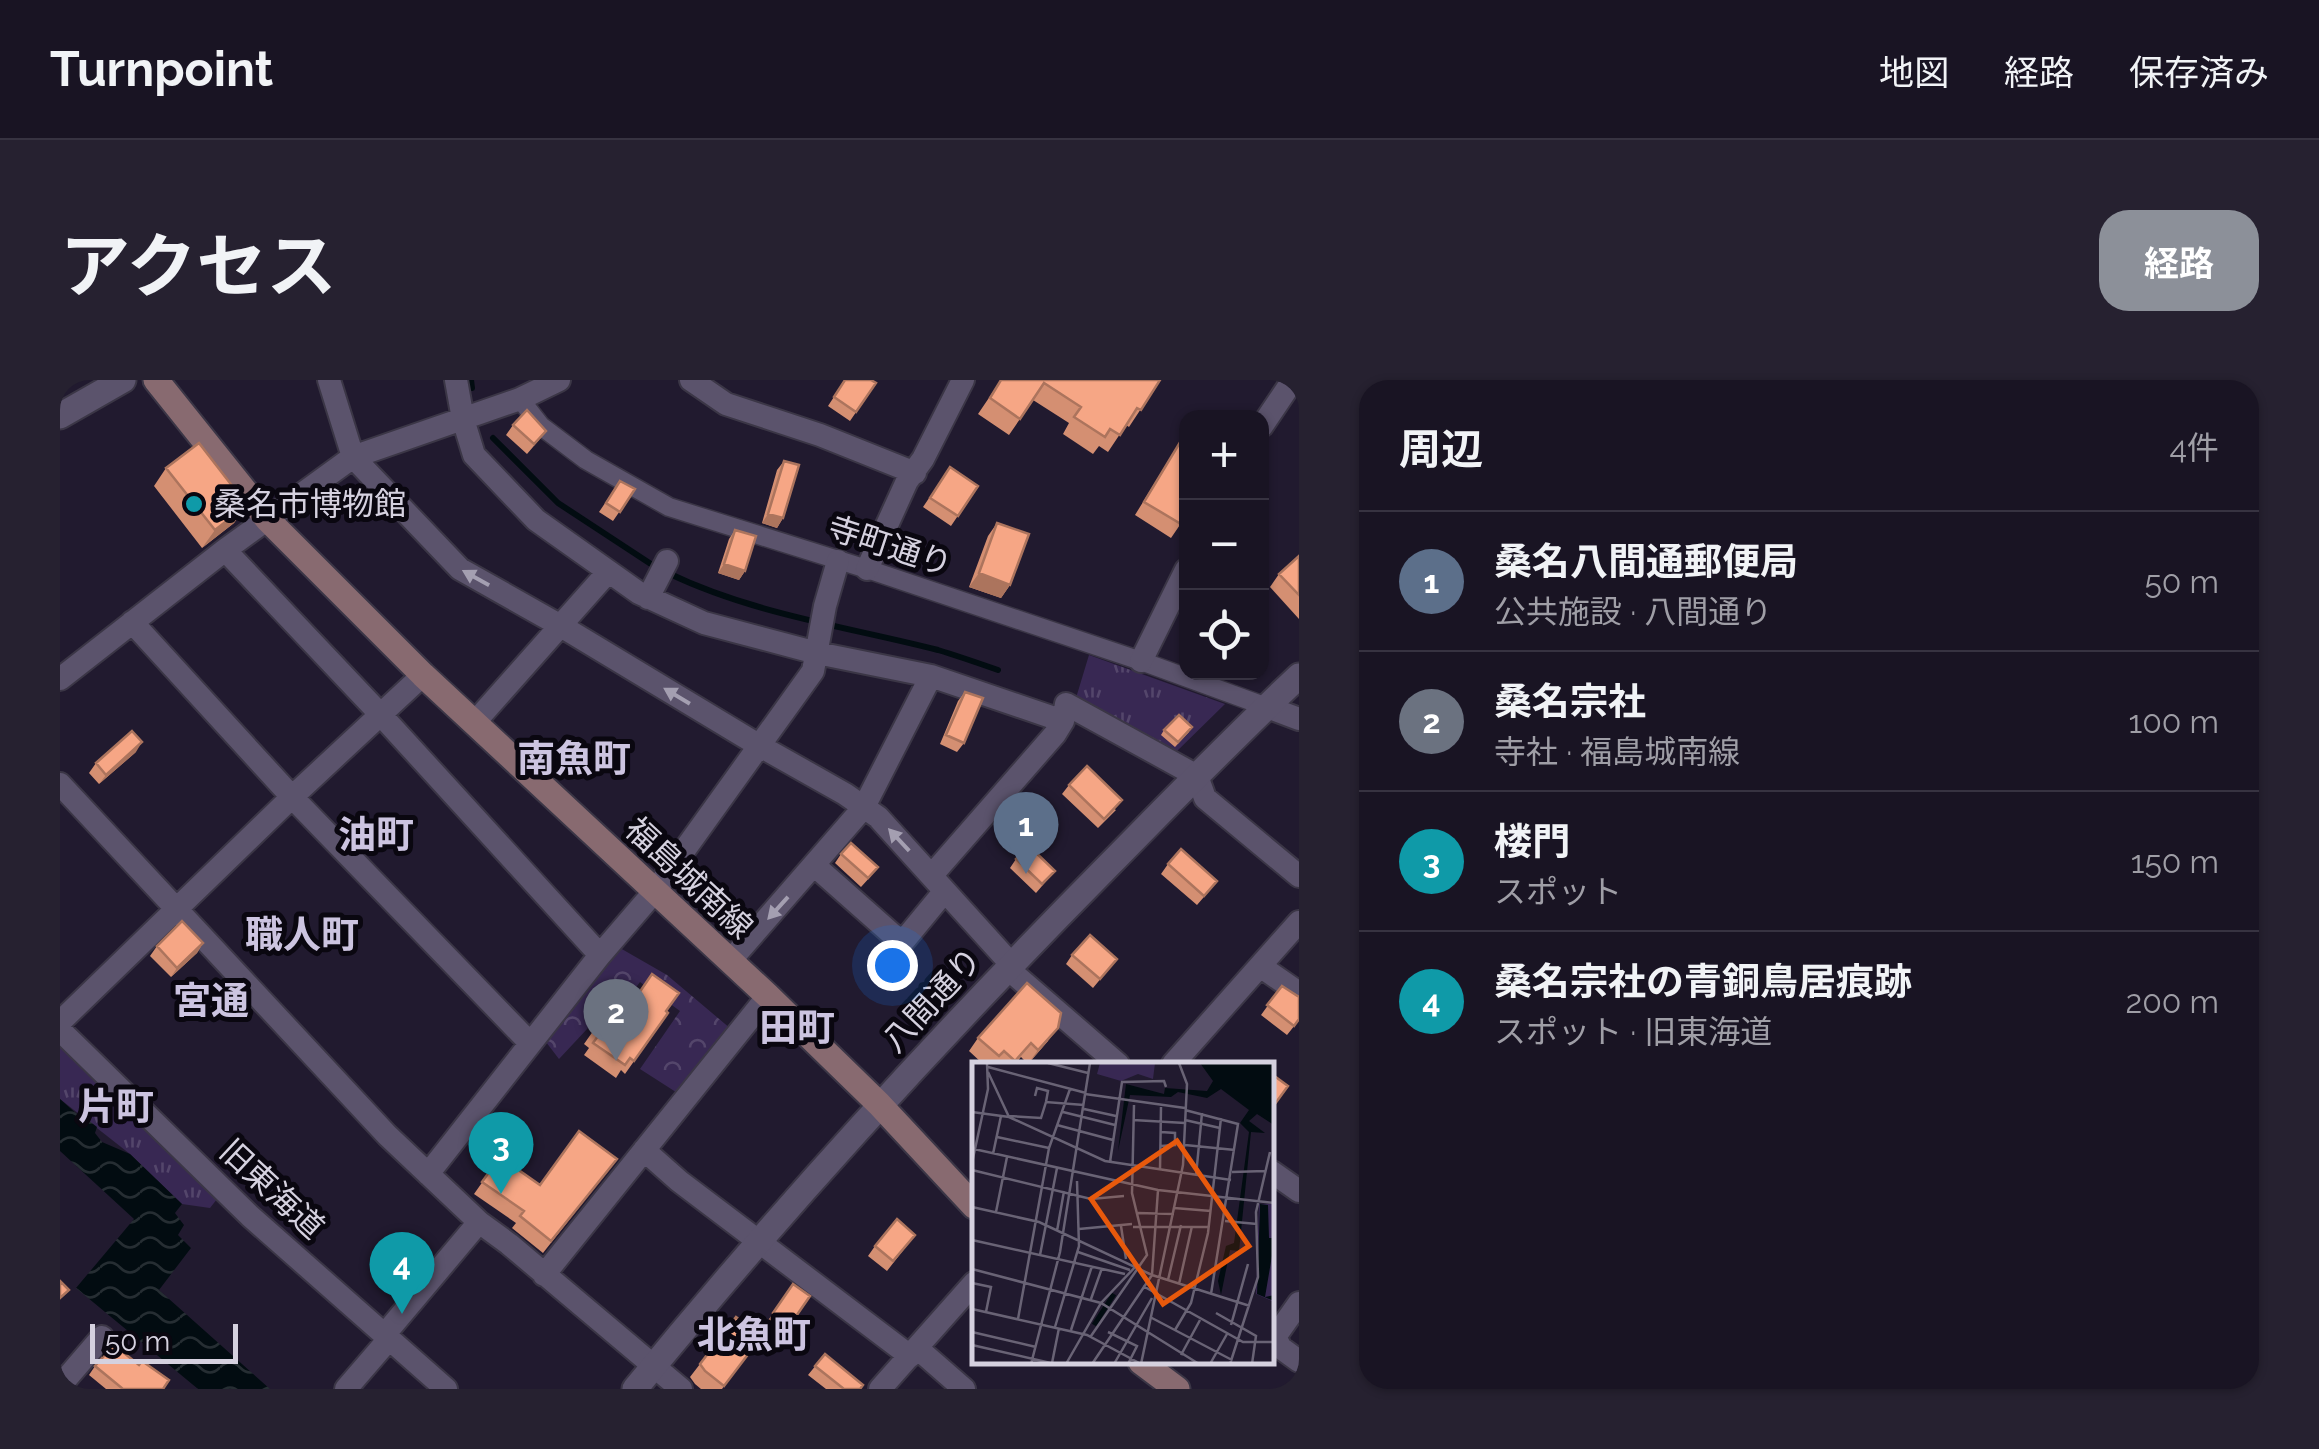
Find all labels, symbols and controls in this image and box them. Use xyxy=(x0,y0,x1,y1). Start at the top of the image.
text: Turnpoint xyxy=(50,41,273,97)
text: 地図 xyxy=(1879,52,1949,93)
text: 経路 xyxy=(2004,52,2074,93)
text: 保存済み xyxy=(2129,52,2269,93)
button: 経路 xyxy=(2099,210,2259,311)
text: アクセス xyxy=(60,225,337,307)
map controls xyxy=(1179,410,1269,680)
button: + xyxy=(1179,410,1269,500)
text: 周辺 xyxy=(1399,425,1483,474)
text: 4件 xyxy=(2170,429,2219,466)
place label: 桑名市博物館 xyxy=(214,485,406,522)
marker: 桑名市博物館 xyxy=(183,493,205,515)
button: − xyxy=(1179,500,1269,590)
street label: 寺町通り xyxy=(824,508,957,583)
text: 桑名八間通郵便局 xyxy=(1494,539,1798,584)
text: 1 xyxy=(1424,563,1439,600)
text: 50 m xyxy=(2144,563,2219,600)
one-way arrow xyxy=(462,570,490,588)
button: locate xyxy=(1179,590,1269,680)
text: 公共施設 · 八間通り xyxy=(1494,593,1772,630)
text: 桑名宗社 xyxy=(1494,679,1646,724)
one-way arrow xyxy=(663,688,691,705)
text: 2 xyxy=(1422,703,1441,740)
text: 100 m xyxy=(2129,703,2219,740)
text: 寺社 · 福島城南線 xyxy=(1494,733,1740,770)
district label: 南魚町 xyxy=(517,736,631,781)
pin: 1 xyxy=(994,792,1058,874)
street label: 福島城南線 xyxy=(618,810,760,946)
district label: 油町 xyxy=(338,812,414,857)
text: 楼門 xyxy=(1494,819,1570,864)
one-way arrow xyxy=(888,828,911,852)
text: 3 xyxy=(1423,843,1440,880)
text: 150 m xyxy=(2131,843,2219,880)
text: スポット xyxy=(1494,873,1622,910)
one-way arrow xyxy=(767,895,789,920)
district label: 職人町 xyxy=(245,912,359,957)
your location xyxy=(867,940,918,991)
street label: 八間通り xyxy=(874,940,989,1059)
text: 桑名宗社の青銅鳥居痕跡 xyxy=(1494,959,1912,1004)
district label: 宮通 xyxy=(173,978,249,1023)
pin: 2 xyxy=(584,978,648,1061)
text: 4 xyxy=(1422,983,1441,1020)
text: 200 m xyxy=(2126,983,2219,1020)
district label: 田町 xyxy=(759,1005,835,1050)
text: スポット · 旧東海道 xyxy=(1494,1013,1772,1050)
inset map xyxy=(972,1062,1274,1364)
district label: 片町 xyxy=(78,1084,154,1129)
pin: 3 xyxy=(468,1112,534,1194)
street label: 旧東海道 xyxy=(213,1131,332,1246)
pin: 4 xyxy=(370,1232,434,1314)
district label: 北魚町 xyxy=(697,1312,811,1357)
scale bar xyxy=(90,1319,238,1364)
text: 50 m xyxy=(105,1325,170,1358)

